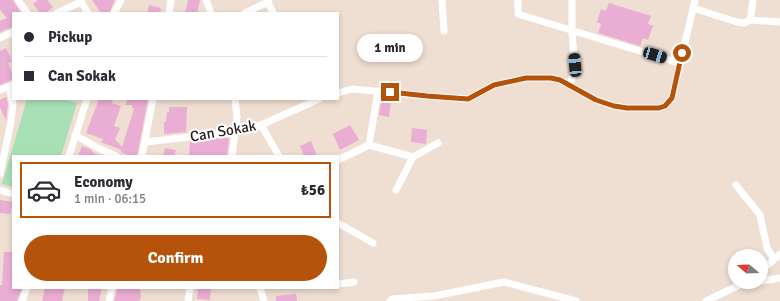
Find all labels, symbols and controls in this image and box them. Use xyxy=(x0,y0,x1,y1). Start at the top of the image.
text: Pickup xyxy=(48,28,92,46)
callout: 1 min xyxy=(357,34,423,62)
text: 1 min xyxy=(374,40,406,56)
route start xyxy=(673,44,691,62)
car xyxy=(642,46,668,64)
car xyxy=(568,53,582,77)
text: Can Sokak xyxy=(48,67,116,85)
route end xyxy=(381,83,399,101)
street label: Can Sokak xyxy=(189,116,258,146)
icon: car xyxy=(26,172,62,208)
text: Economy xyxy=(74,173,133,191)
text: ₺56 xyxy=(301,181,325,199)
text: 1 min · 06:15 xyxy=(74,191,146,207)
button: Confirm xyxy=(24,235,327,281)
north arrow xyxy=(728,249,768,289)
map controls xyxy=(728,249,768,289)

